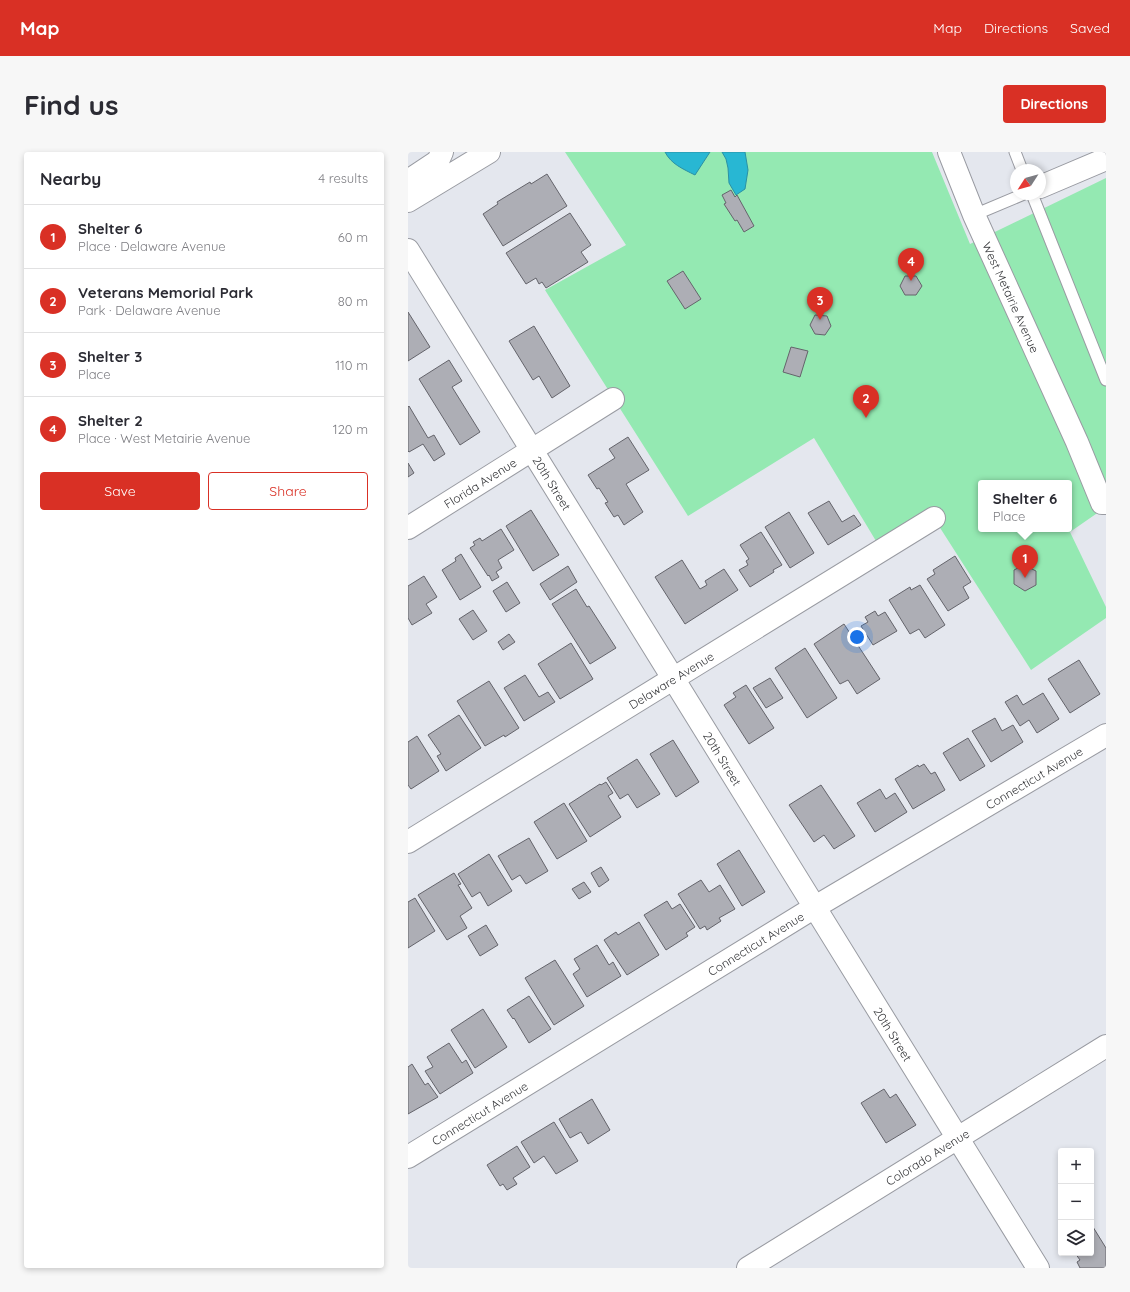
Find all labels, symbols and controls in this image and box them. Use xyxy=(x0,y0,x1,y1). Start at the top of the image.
text: Map xyxy=(20,16,59,40)
text: Map xyxy=(933,19,962,37)
text: Directions xyxy=(984,19,1048,37)
text: Saved xyxy=(1070,19,1110,37)
button: Directions xyxy=(1003,85,1106,123)
text: Find us xyxy=(24,87,118,122)
north arrow xyxy=(1010,164,1046,200)
text: Nearby xyxy=(40,168,101,189)
text: 4 results xyxy=(318,170,368,186)
text: Shelter 6 xyxy=(78,219,143,238)
text: 1 xyxy=(50,229,56,245)
text: 60 m xyxy=(338,229,368,245)
text: Place · Delaware Avenue xyxy=(78,238,226,254)
street label: West Metairie Avenue xyxy=(980,239,1043,355)
pin: 4 xyxy=(898,248,924,281)
text: Veterans Memorial Park xyxy=(78,283,253,302)
pin: 3 xyxy=(807,287,833,320)
text: 2 xyxy=(49,293,57,309)
text: 80 m xyxy=(338,293,368,309)
text: Park · Delaware Avenue xyxy=(78,302,221,318)
text: Shelter 3 xyxy=(78,347,142,366)
text: 3 xyxy=(50,357,56,373)
text: 110 m xyxy=(335,357,368,373)
text: Place xyxy=(78,366,111,382)
pin: 2 xyxy=(853,385,879,418)
text: Shelter 2 xyxy=(78,411,143,430)
text: 4 xyxy=(49,421,57,437)
text: 120 m xyxy=(333,421,368,437)
text: Place · West Metairie Avenue xyxy=(78,430,250,446)
street label: 20th Street xyxy=(530,453,575,513)
street label: Florida Avenue xyxy=(441,454,519,511)
button: Save xyxy=(40,472,200,510)
button: Share xyxy=(208,472,368,510)
popup xyxy=(978,480,1072,532)
text: Shelter 6 xyxy=(993,489,1057,508)
text: Place xyxy=(993,508,1025,524)
pin: 1 xyxy=(1012,545,1038,578)
your location xyxy=(847,627,867,647)
street label: Delaware Avenue xyxy=(626,648,717,712)
street label: 20th Street xyxy=(700,729,745,788)
street label: Connecticut Avenue xyxy=(983,743,1085,812)
street label: Connecticut Avenue xyxy=(705,908,807,979)
street label: 20th Street xyxy=(871,1004,916,1064)
street label: Connecticut Avenue xyxy=(429,1078,531,1148)
street label: Colorado Avenue xyxy=(883,1125,972,1188)
map controls xyxy=(1058,1148,1094,1256)
button: + xyxy=(1058,1148,1094,1184)
button: − xyxy=(1058,1184,1094,1220)
button: layers xyxy=(1058,1220,1094,1256)

